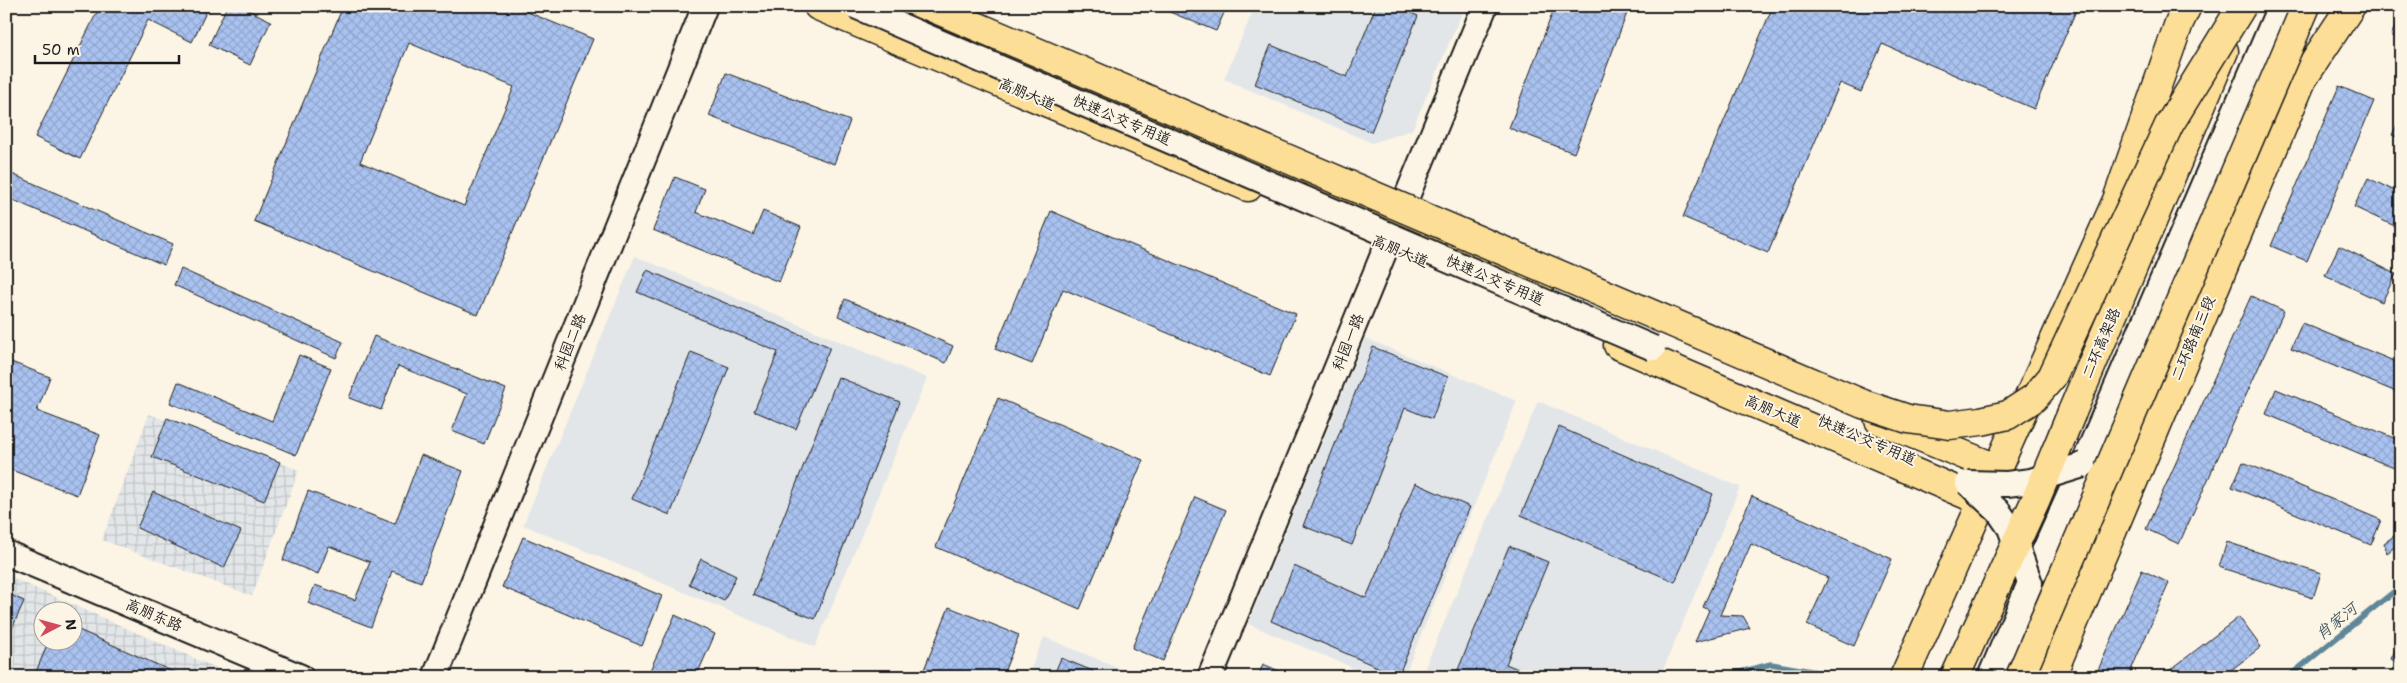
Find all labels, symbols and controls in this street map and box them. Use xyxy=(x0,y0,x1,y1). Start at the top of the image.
scale bar xyxy=(35,32,179,64)
text: 50 m xyxy=(42,40,80,60)
street label: 高朋大道 xyxy=(995,73,1059,115)
street label: 快速公交专用道 xyxy=(1070,90,1174,150)
street label: 高朋大道 xyxy=(1368,230,1432,272)
street label: 快速公交专用道 xyxy=(1443,250,1547,310)
street label: 二环路南三段 xyxy=(2166,293,2220,383)
street label: 二环高架路 xyxy=(2077,305,2125,381)
street label: 科园二路 xyxy=(549,310,591,374)
street label: 科园一路 xyxy=(1327,310,1369,374)
street label: 高朋大道 xyxy=(1741,390,1805,432)
street label: 快速公交专用道 xyxy=(1815,410,1919,470)
street label: 高朋东路 xyxy=(122,594,186,636)
water label: 肖家河 xyxy=(2311,596,2364,645)
north arrow xyxy=(32,600,82,650)
text: N xyxy=(61,618,80,631)

